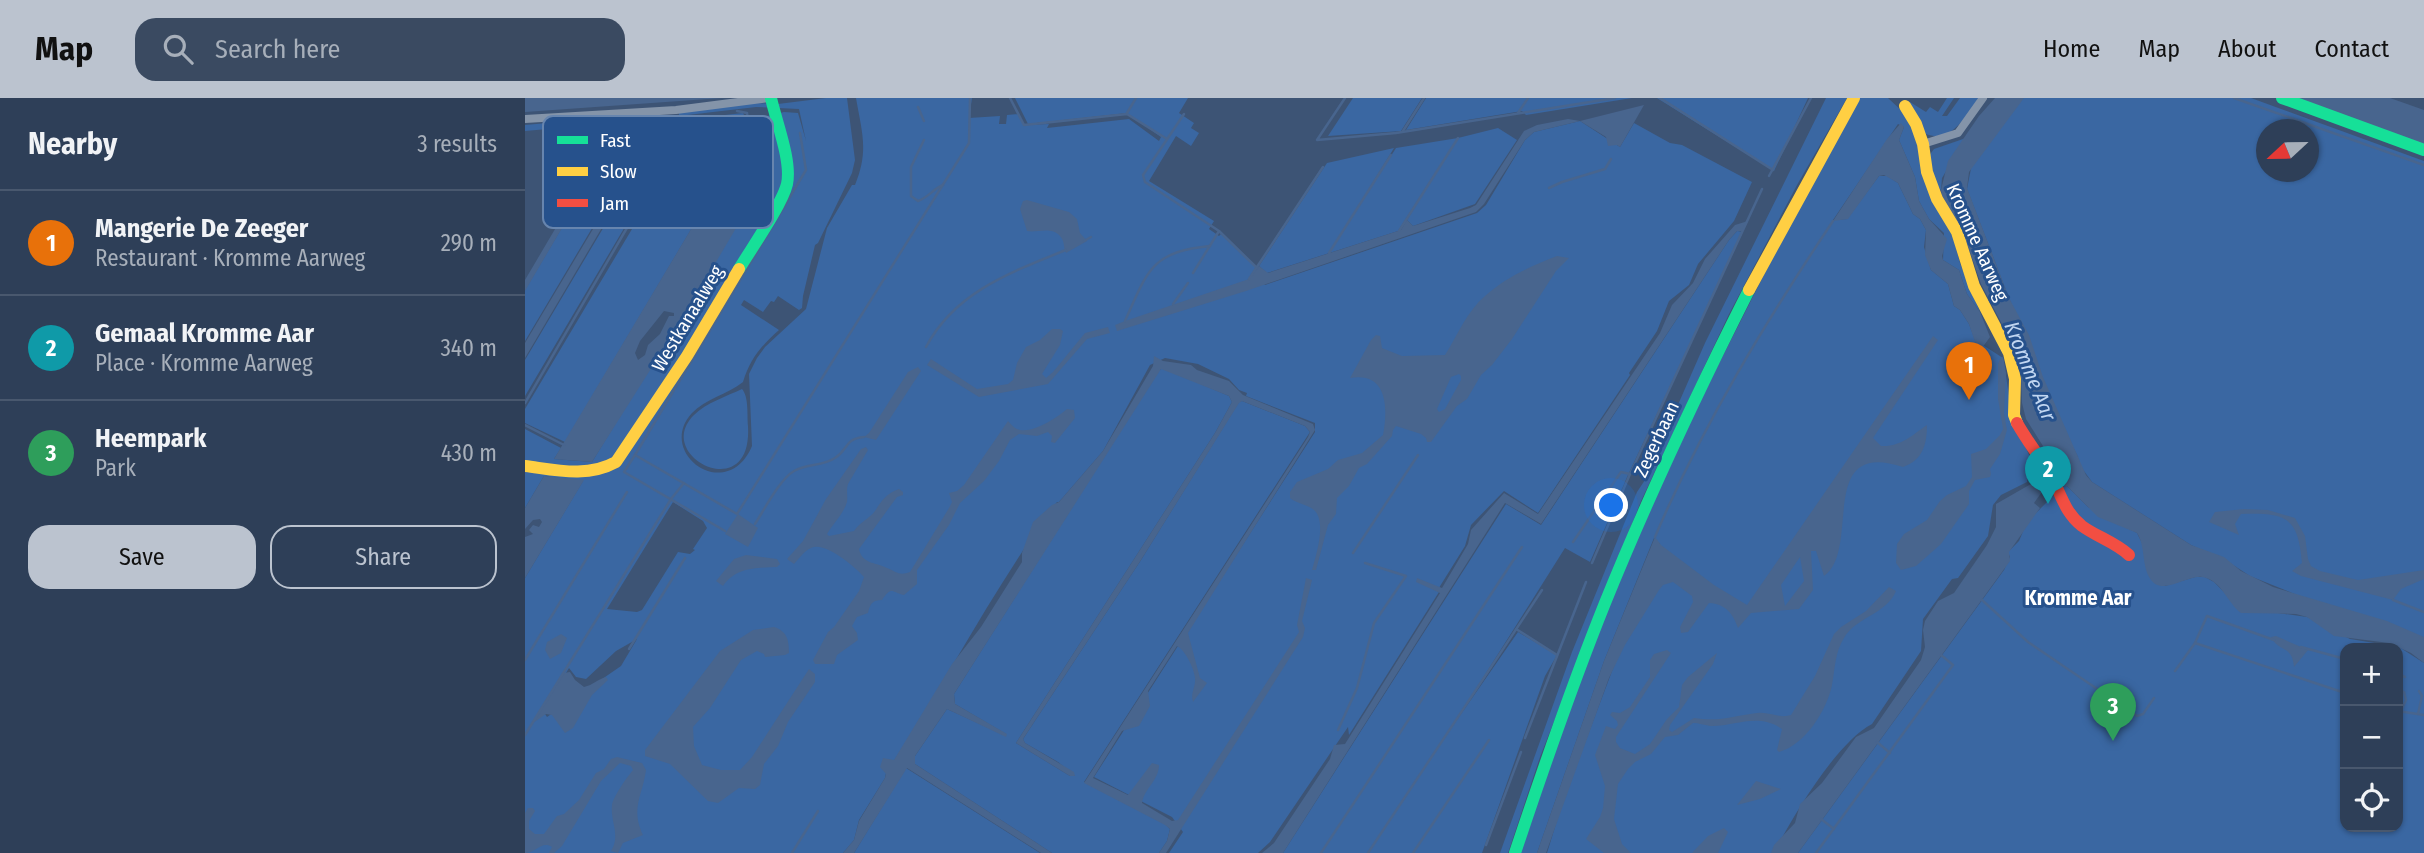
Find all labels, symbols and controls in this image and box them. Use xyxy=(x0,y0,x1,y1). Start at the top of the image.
search box xyxy=(135,18,625,81)
text: Map xyxy=(35,29,93,69)
icon: search xyxy=(159,30,197,68)
text: Search here xyxy=(215,34,340,65)
text: Home xyxy=(2043,35,2100,63)
text: Map xyxy=(2138,35,2180,63)
text: About xyxy=(2218,35,2276,63)
text: Contact xyxy=(2314,35,2389,63)
legend xyxy=(543,116,773,228)
north arrow xyxy=(2256,119,2319,182)
text: Nearby xyxy=(28,126,117,162)
text: Fast xyxy=(600,129,631,152)
text: 3 results xyxy=(417,130,497,158)
text: Slow xyxy=(600,160,637,183)
street label: Kromme Aarweg xyxy=(1941,180,2014,304)
text: Jam xyxy=(600,192,629,215)
text: Mangerie De Zeeger xyxy=(95,213,308,244)
text: 1 xyxy=(46,229,56,257)
text: 290 m xyxy=(441,229,497,257)
text: Restaurant · Kromme Aarweg xyxy=(95,244,365,272)
street label: Westkanaalweg xyxy=(647,261,728,376)
text: Gemaal Kromme Aar xyxy=(95,318,314,349)
water label: Kromme Aar xyxy=(1998,318,2062,425)
text: 2 xyxy=(46,334,56,362)
text: 340 m xyxy=(441,334,497,362)
pin: 1 xyxy=(1946,342,1992,400)
text: Place · Kromme Aarweg xyxy=(95,349,313,377)
street label: Zegerbaan xyxy=(1629,398,1684,481)
text: Heempark xyxy=(95,423,206,454)
text: 3 xyxy=(46,439,56,467)
text: 430 m xyxy=(441,439,497,467)
pin: 2 xyxy=(2025,446,2071,504)
text: Park xyxy=(95,454,136,482)
your location xyxy=(1594,488,1628,522)
button: Save xyxy=(28,525,256,589)
button: Share xyxy=(270,525,497,589)
district label: Kromme Aar xyxy=(2024,585,2132,611)
map controls xyxy=(2340,643,2403,832)
button: + xyxy=(2340,643,2403,706)
pin: 3 xyxy=(2090,683,2136,741)
button: − xyxy=(2340,706,2403,769)
button: locate xyxy=(2340,769,2403,832)

